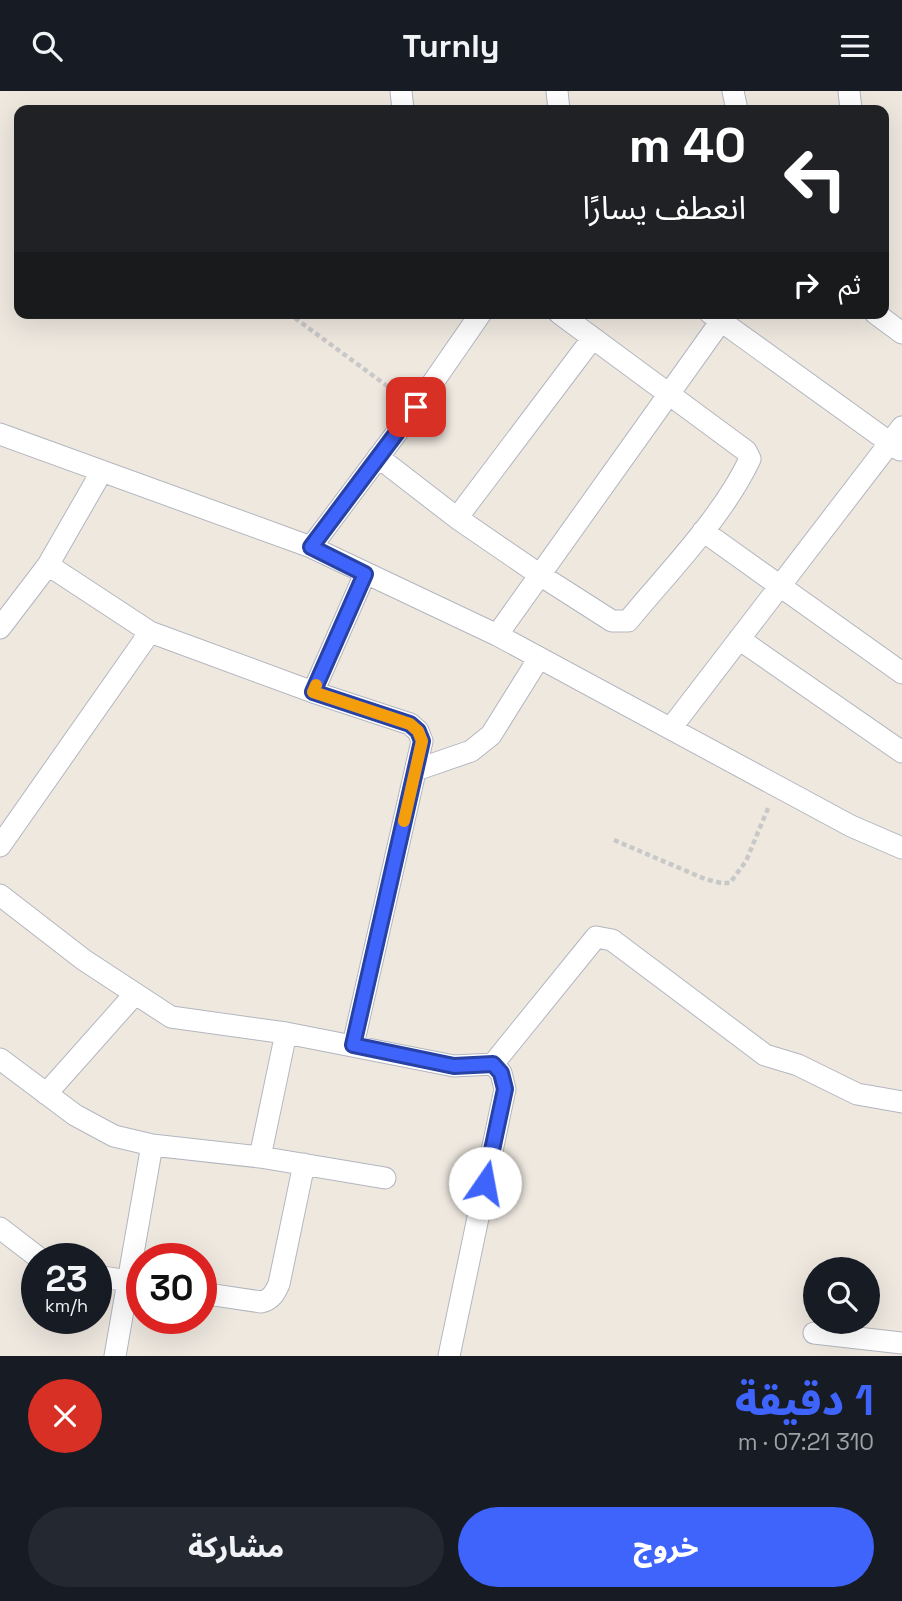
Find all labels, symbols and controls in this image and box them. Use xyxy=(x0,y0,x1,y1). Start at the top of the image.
text: Turnly xyxy=(403,26,499,66)
icon: search xyxy=(28,27,66,65)
icon: menu xyxy=(836,27,874,65)
text: 40 m xyxy=(629,114,746,176)
icon: left xyxy=(770,133,861,224)
text: انعطف يسارًا xyxy=(582,188,746,228)
icon: right xyxy=(787,266,825,304)
text: ثم xyxy=(839,268,861,302)
pin xyxy=(386,377,446,437)
icon: arrive xyxy=(397,388,435,426)
position arrow xyxy=(448,1146,522,1220)
speed limit sign: 30 xyxy=(126,1243,217,1334)
text: 23 xyxy=(45,1257,88,1301)
map controls xyxy=(803,1257,880,1334)
button: search xyxy=(803,1257,880,1334)
text: km/h xyxy=(45,1294,88,1317)
text: 1 دقيقة xyxy=(735,1374,874,1427)
button: close xyxy=(28,1379,102,1453)
text: 310 m · 07:21 xyxy=(738,1427,874,1457)
button: مشاركة xyxy=(28,1507,444,1587)
button: خروج xyxy=(458,1507,874,1587)

